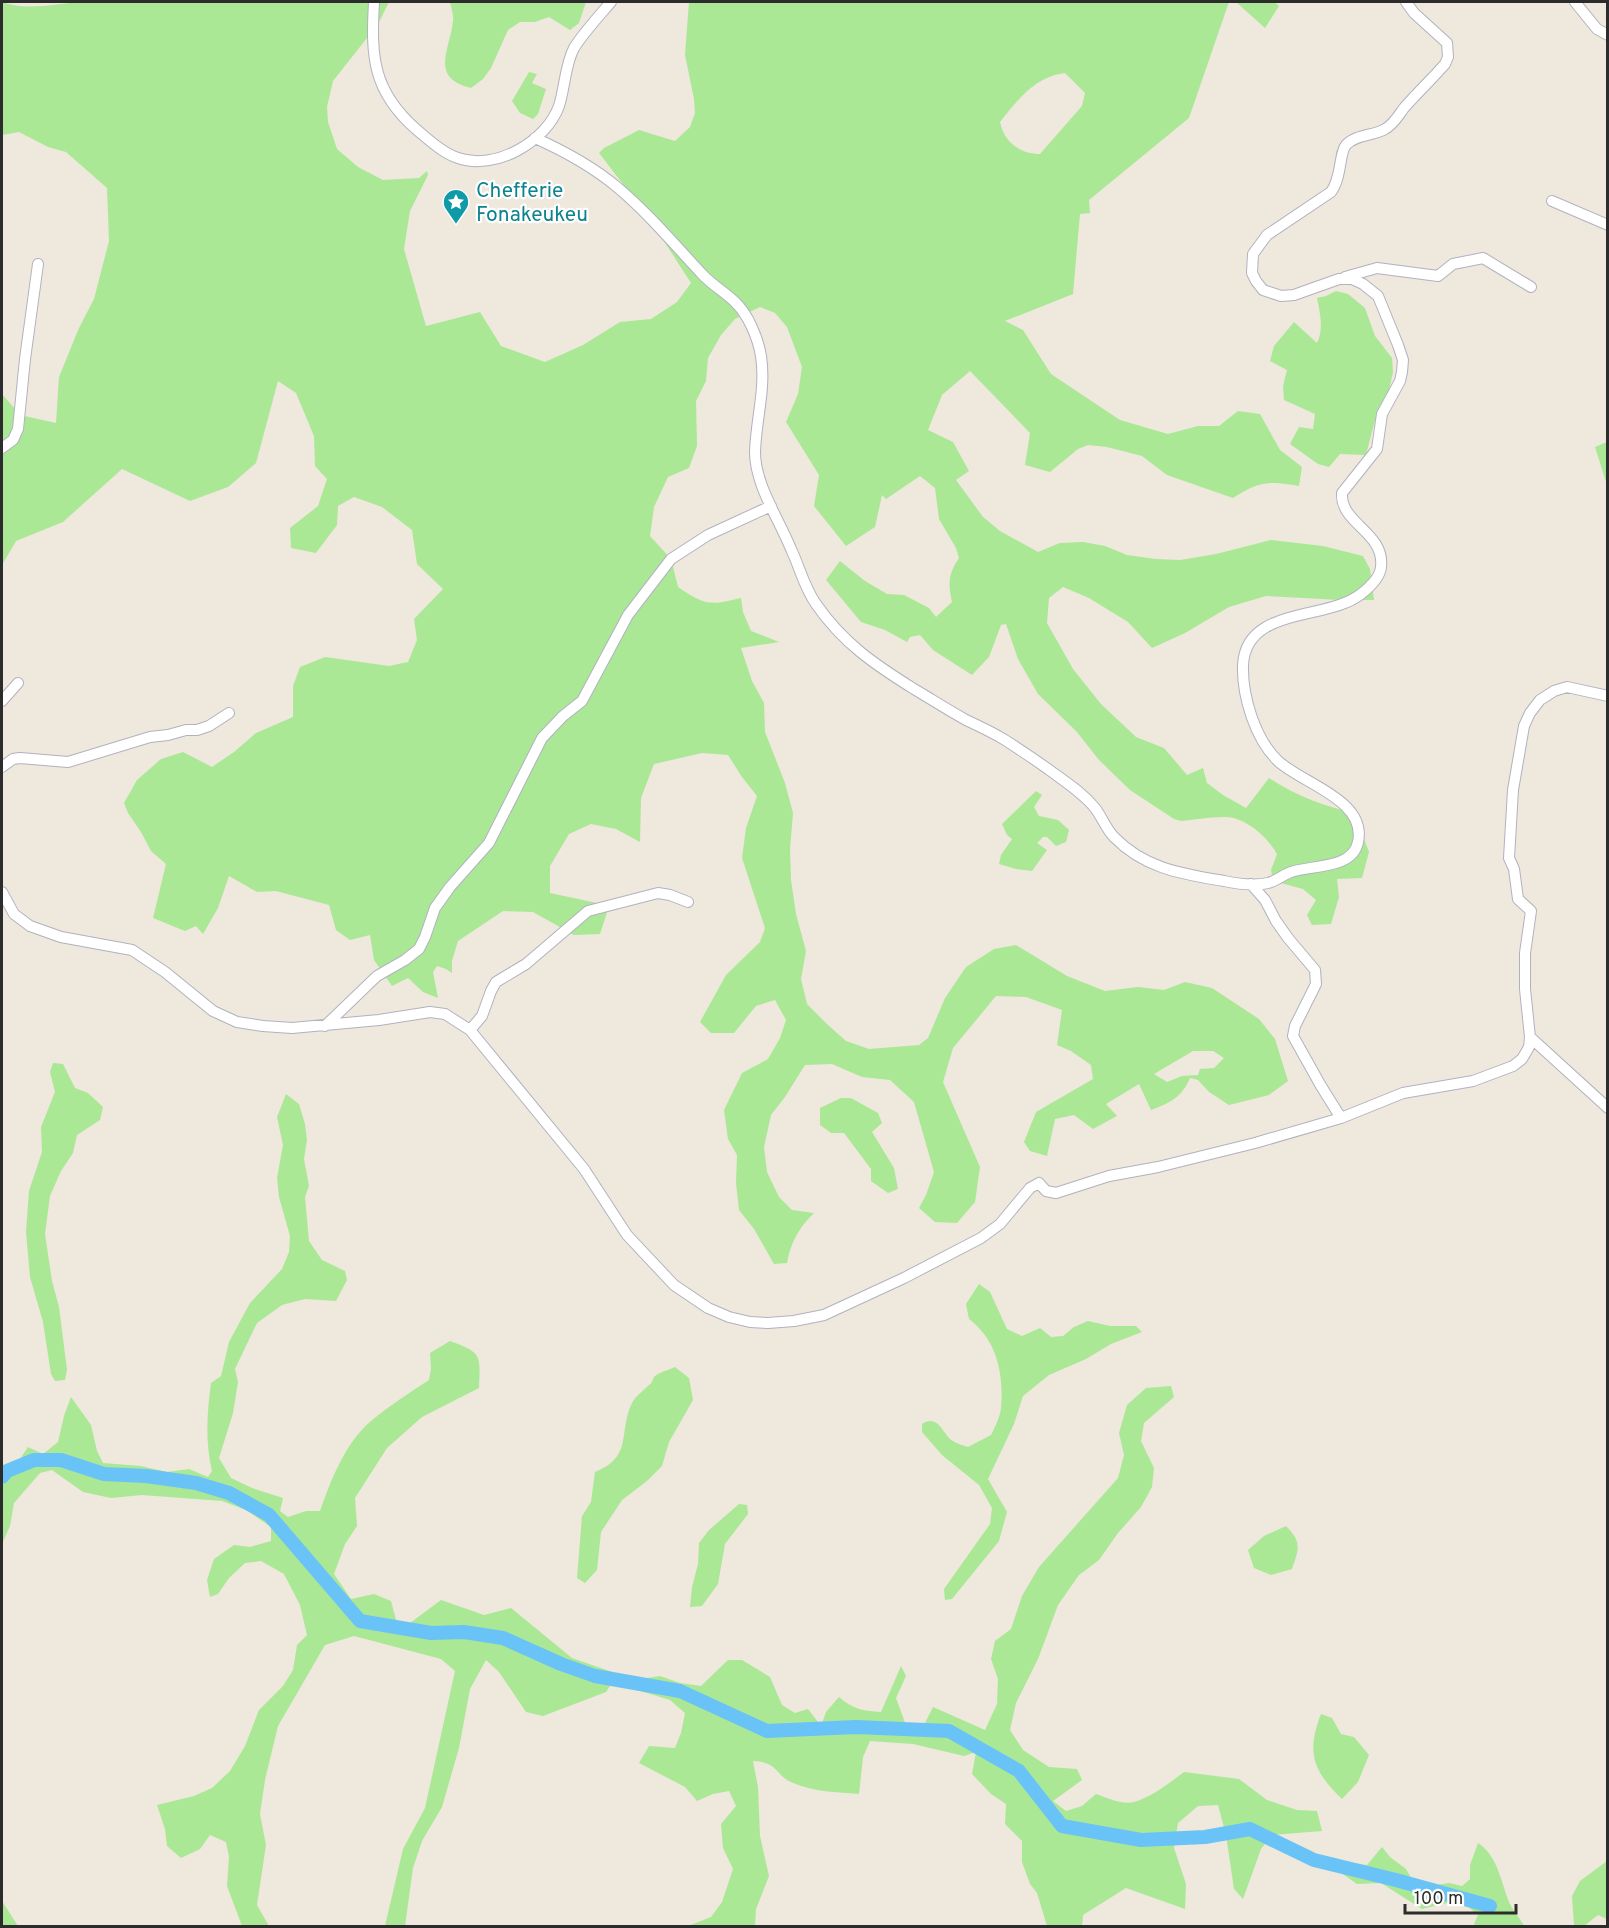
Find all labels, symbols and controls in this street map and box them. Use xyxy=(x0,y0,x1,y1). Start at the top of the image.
place label: Chefferie Fonakeukeu xyxy=(476,178,588,229)
place icon: Chefferie Fonakeukeu xyxy=(441,187,471,225)
scale bar xyxy=(1405,1877,1516,1915)
text: 100 m xyxy=(1414,1888,1463,1911)

